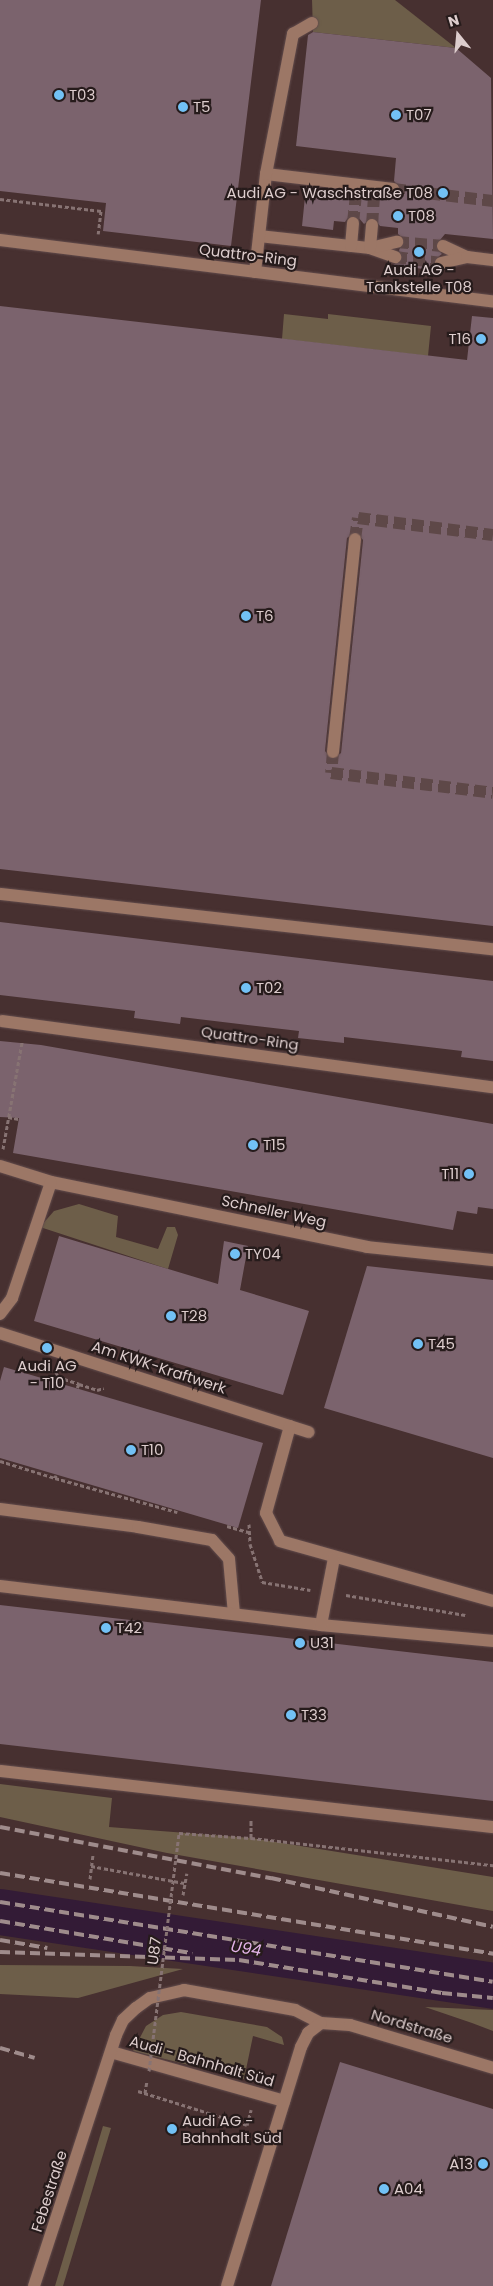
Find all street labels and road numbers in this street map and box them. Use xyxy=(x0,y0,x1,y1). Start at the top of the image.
street label: Quattro-Ring xyxy=(198,240,298,270)
street label: Quattro-Ring xyxy=(200,1022,300,1054)
street label: Schneller Weg xyxy=(220,1191,328,1231)
street label: Am KWK-Kraftwerk xyxy=(89,1337,229,1397)
street label: U87 xyxy=(143,1936,165,1966)
street label: Nordstraße xyxy=(369,2005,455,2047)
street label: Audi - Bahnhalt Süd xyxy=(128,2032,276,2090)
street label: Febestraße xyxy=(27,2148,71,2234)

